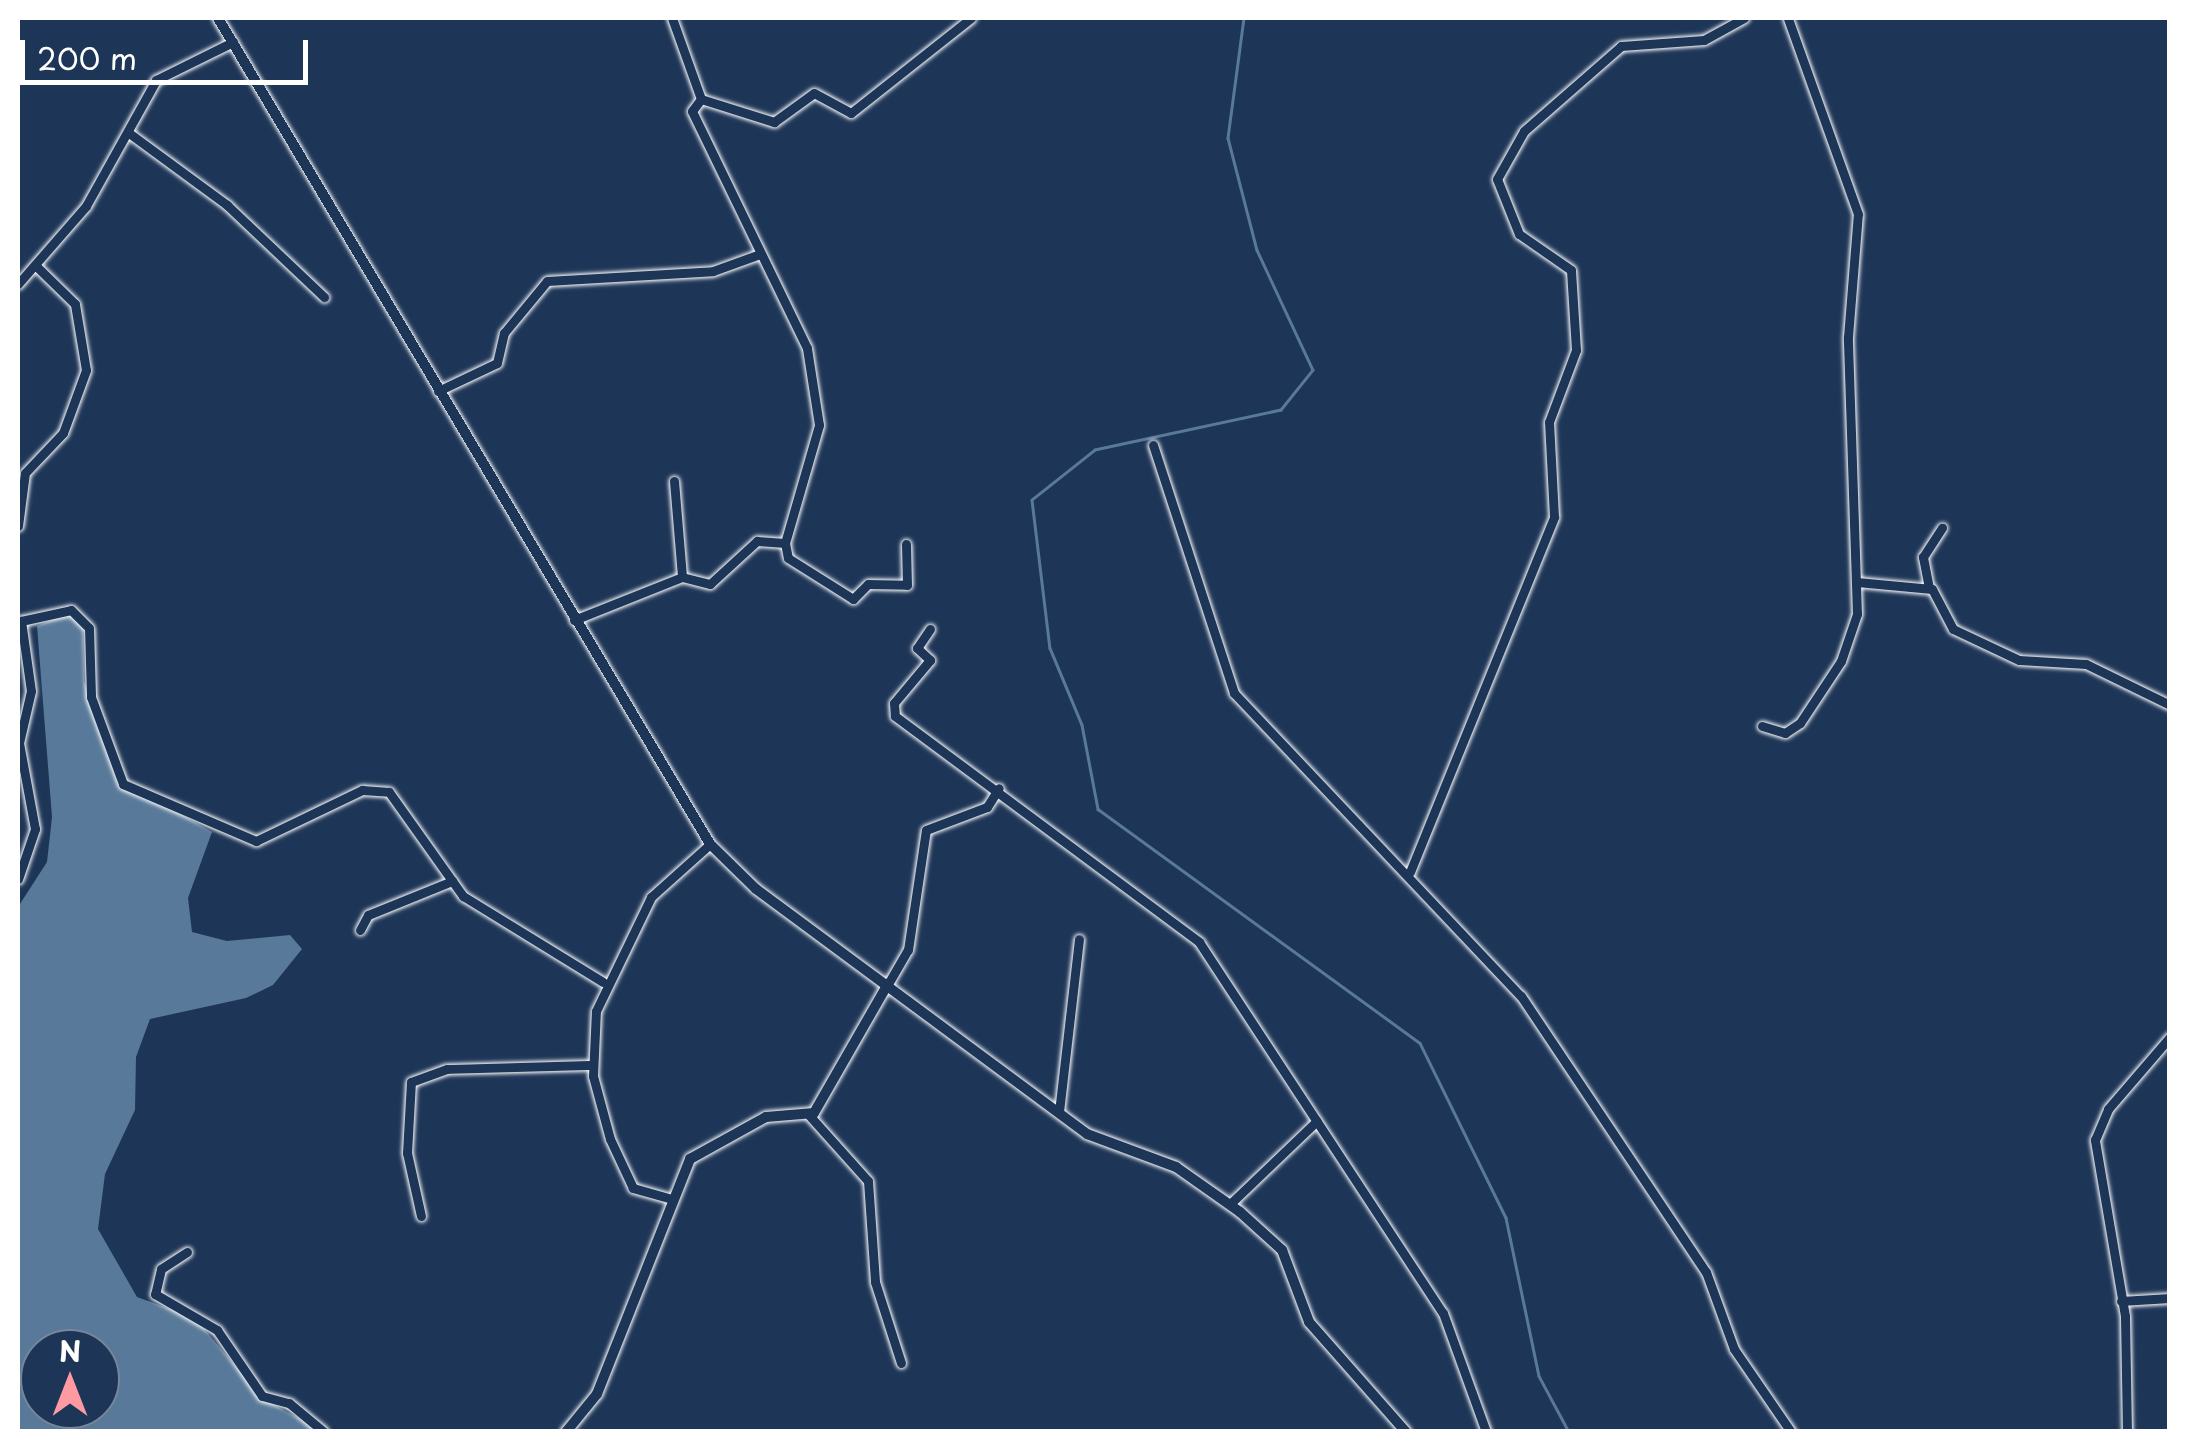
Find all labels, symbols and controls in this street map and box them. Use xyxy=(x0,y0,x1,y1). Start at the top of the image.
scale bar xyxy=(25,20,312,82)
text: 200 m xyxy=(37,35,137,80)
north arrow xyxy=(20,1329,120,1429)
text: N xyxy=(59,1329,81,1372)

